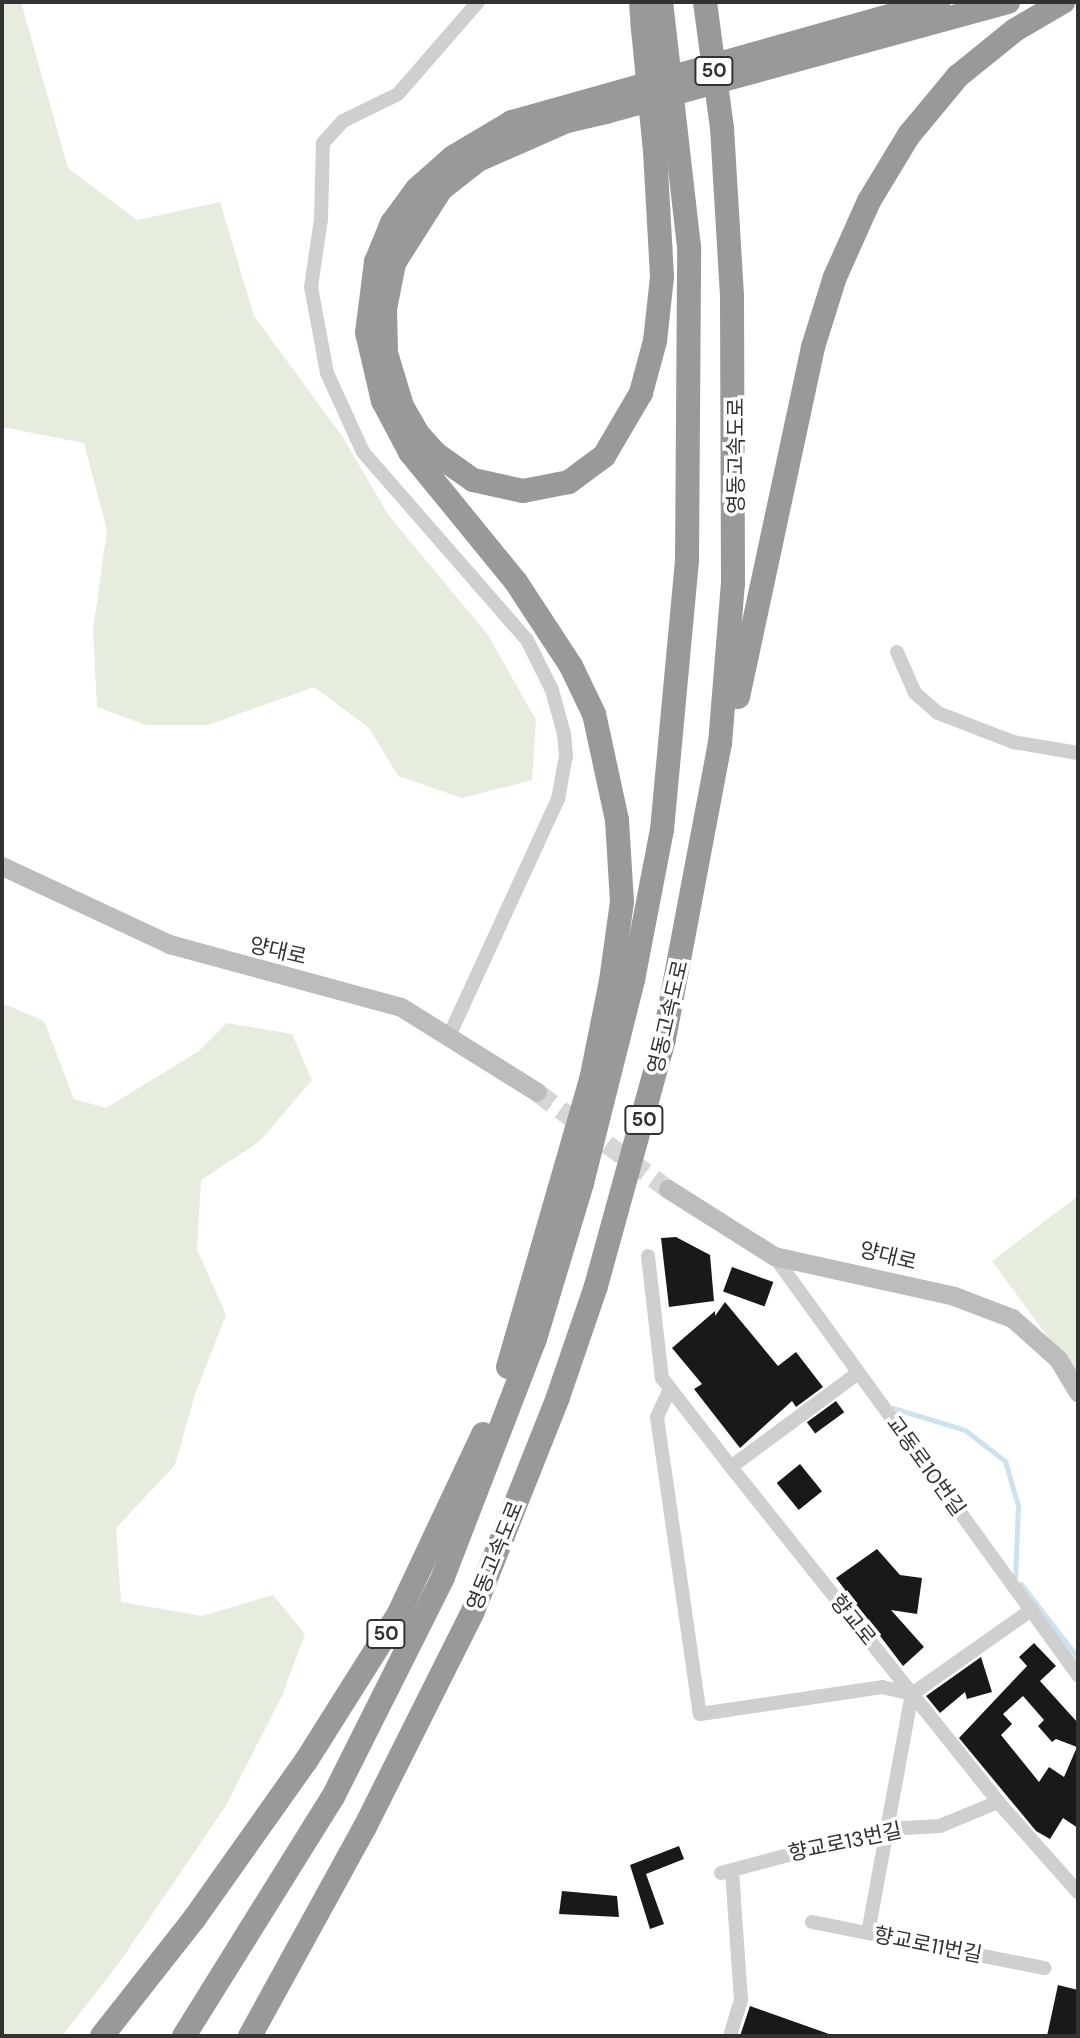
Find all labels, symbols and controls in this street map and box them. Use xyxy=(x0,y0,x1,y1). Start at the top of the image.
road number: 50 xyxy=(693,55,735,86)
street label: 영동고속도로 xyxy=(723,398,749,514)
street label: 양대로 xyxy=(247,932,309,970)
street label: 영동고속도로 xyxy=(643,958,693,1076)
road number: 50 xyxy=(623,1104,665,1136)
street label: 양대로 xyxy=(857,1237,919,1275)
street label: 교동로10번길 xyxy=(881,1411,971,1521)
street label: 영동고속도로 xyxy=(462,1498,528,1614)
street label: 향교로 xyxy=(825,1590,881,1650)
road number: 50 xyxy=(365,1618,407,1650)
street label: 향교로13번길 xyxy=(786,1818,904,1866)
street label: 향교로11번길 xyxy=(872,1922,984,1968)

